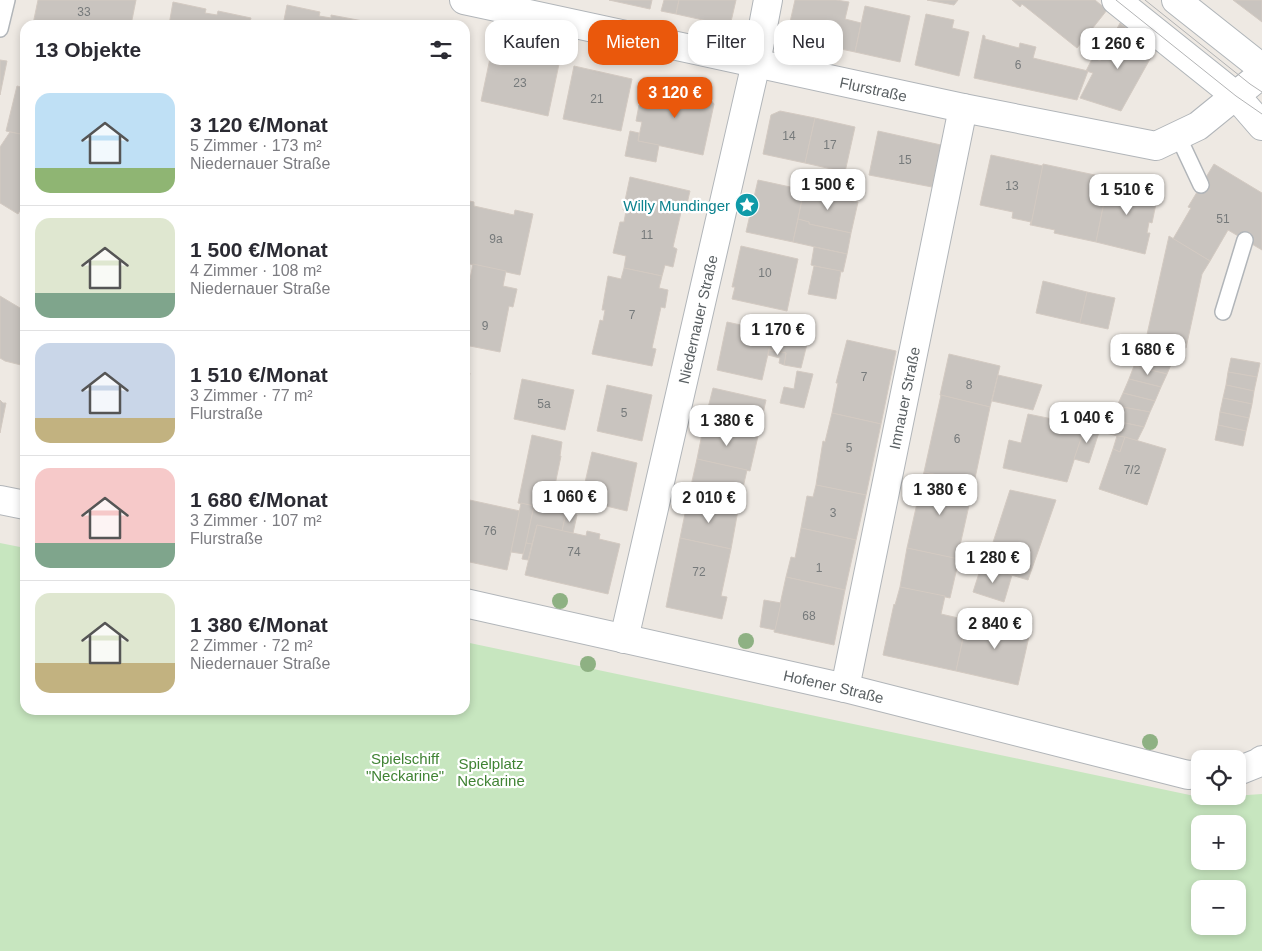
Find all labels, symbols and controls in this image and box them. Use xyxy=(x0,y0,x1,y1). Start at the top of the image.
house number: 33 xyxy=(77,5,91,19)
chip: Kaufen xyxy=(485,20,578,65)
chip: Mieten xyxy=(588,20,678,65)
chip: Filter xyxy=(688,20,764,65)
chip: Neu xyxy=(774,20,843,65)
pin: 1 260 € xyxy=(1072,28,1164,70)
text: 1 260 € xyxy=(1091,35,1145,52)
icon: filters xyxy=(427,36,455,64)
text: 13 Objekte xyxy=(35,38,141,61)
house number: 6 xyxy=(1015,58,1022,72)
street label: Flurstraße xyxy=(838,73,909,104)
house number: 23 xyxy=(513,76,527,90)
pin: 3 120 € xyxy=(629,76,721,119)
text: 3 120 € xyxy=(648,84,702,101)
house number: 21 xyxy=(590,92,604,106)
icon: home xyxy=(75,113,135,173)
text: 3 120 €/Monat xyxy=(190,113,328,136)
house number: 14 xyxy=(782,129,796,143)
text: 5 Zimmer · 173 m² xyxy=(190,137,322,154)
house number: 17 xyxy=(823,138,837,152)
house number: 15 xyxy=(898,153,912,167)
text: Niedernauer Straße xyxy=(190,155,331,172)
pin: 1 500 € xyxy=(782,168,874,211)
pin: 1 510 € xyxy=(1081,174,1173,216)
text: 1 500 € xyxy=(801,176,855,193)
house number: 13 xyxy=(1005,179,1019,193)
text: 1 510 € xyxy=(1100,181,1154,198)
place icon: Willy Mundinger xyxy=(734,192,760,218)
place label: Willy Mundinger xyxy=(623,197,730,214)
house number: 51 xyxy=(1216,212,1230,226)
house number: 11 xyxy=(641,228,654,242)
house number: 9a xyxy=(489,232,503,246)
icon: home xyxy=(75,238,135,298)
text: 1 500 €/Monat xyxy=(190,238,328,261)
street label: Niedernauer Straße xyxy=(674,253,720,385)
text: 4 Zimmer · 108 m² xyxy=(190,262,322,279)
house number: 10 xyxy=(758,266,772,280)
text: Niedernauer Straße xyxy=(190,280,331,297)
house number: 7 xyxy=(629,308,636,322)
pin: 1 170 € xyxy=(732,314,824,356)
house number: 9 xyxy=(482,319,489,333)
text: 1 170 € xyxy=(751,321,805,338)
pin: 1 680 € xyxy=(1102,334,1194,376)
text: 1 680 € xyxy=(1121,341,1175,358)
street label: Imnauer Straße xyxy=(885,345,923,451)
icon: home xyxy=(75,363,135,423)
text: 1 510 €/Monat xyxy=(190,363,328,386)
house number: 7 xyxy=(861,370,868,384)
house number: 8 xyxy=(966,378,973,392)
text: 3 Zimmer · 77 m² xyxy=(190,387,313,404)
house number: 5a xyxy=(537,397,551,411)
pin: 1 040 € xyxy=(1041,402,1133,444)
pin: 1 380 € xyxy=(681,404,773,447)
text: Flurstraße xyxy=(190,405,263,422)
house number: 5 xyxy=(621,406,628,420)
text: 1 040 € xyxy=(1060,409,1114,426)
text: 1 380 € xyxy=(700,412,754,429)
house number: 6 xyxy=(954,432,961,446)
house number: 5 xyxy=(846,441,853,455)
house number: 7/2 xyxy=(1124,463,1141,477)
pin: 1 380 € xyxy=(894,474,986,516)
pin: 1 060 € xyxy=(524,480,616,523)
text: 1 380 € xyxy=(913,481,967,498)
pin: 2 010 € xyxy=(663,482,755,524)
icon: home xyxy=(75,488,135,548)
text: 1 680 €/Monat xyxy=(190,488,328,511)
text: 1 060 € xyxy=(543,488,597,505)
text: 2 010 € xyxy=(682,489,736,506)
house number: 3 xyxy=(830,506,837,520)
text: 3 Zimmer · 107 m² xyxy=(190,512,322,529)
house number: 76 xyxy=(483,524,497,538)
text: Flurstraße xyxy=(190,530,263,547)
pin: 1 280 € xyxy=(947,542,1039,584)
house number: 74 xyxy=(567,545,581,559)
text: 1 280 € xyxy=(966,549,1020,566)
house number: 1 xyxy=(816,561,823,575)
house number: 72 xyxy=(692,565,706,579)
pin: 2 840 € xyxy=(949,608,1041,650)
house number: 68 xyxy=(802,609,816,623)
icon: home xyxy=(75,613,135,673)
text: 1 380 €/Monat xyxy=(190,613,328,636)
text: 2 840 € xyxy=(968,615,1022,632)
text: 2 Zimmer · 72 m² xyxy=(190,637,313,654)
text: Niedernauer Straße xyxy=(190,655,331,672)
street label: Hofener Straße xyxy=(782,666,886,706)
park label: Spielschiff "Neckarine" xyxy=(366,750,444,784)
map controls xyxy=(1191,750,1246,935)
button: locate xyxy=(1191,750,1246,805)
park label: Spielplatz Neckarine xyxy=(457,755,525,789)
button: + xyxy=(1191,815,1246,870)
button: − xyxy=(1191,880,1246,935)

